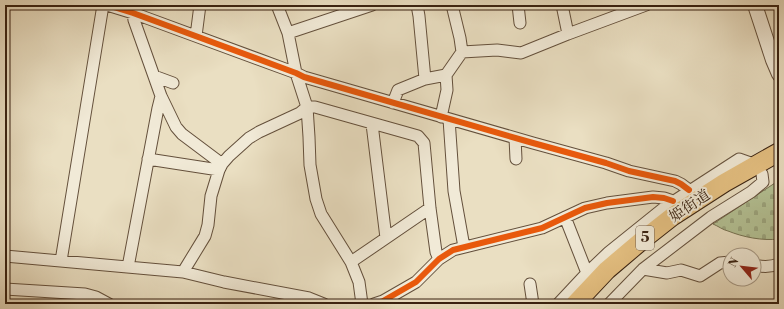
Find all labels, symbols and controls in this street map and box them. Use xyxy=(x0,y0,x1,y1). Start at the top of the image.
street label: 姫街道 xyxy=(666,186,714,226)
road number: 5 xyxy=(636,226,654,250)
north arrow xyxy=(722,247,762,287)
text: N xyxy=(726,255,742,270)

